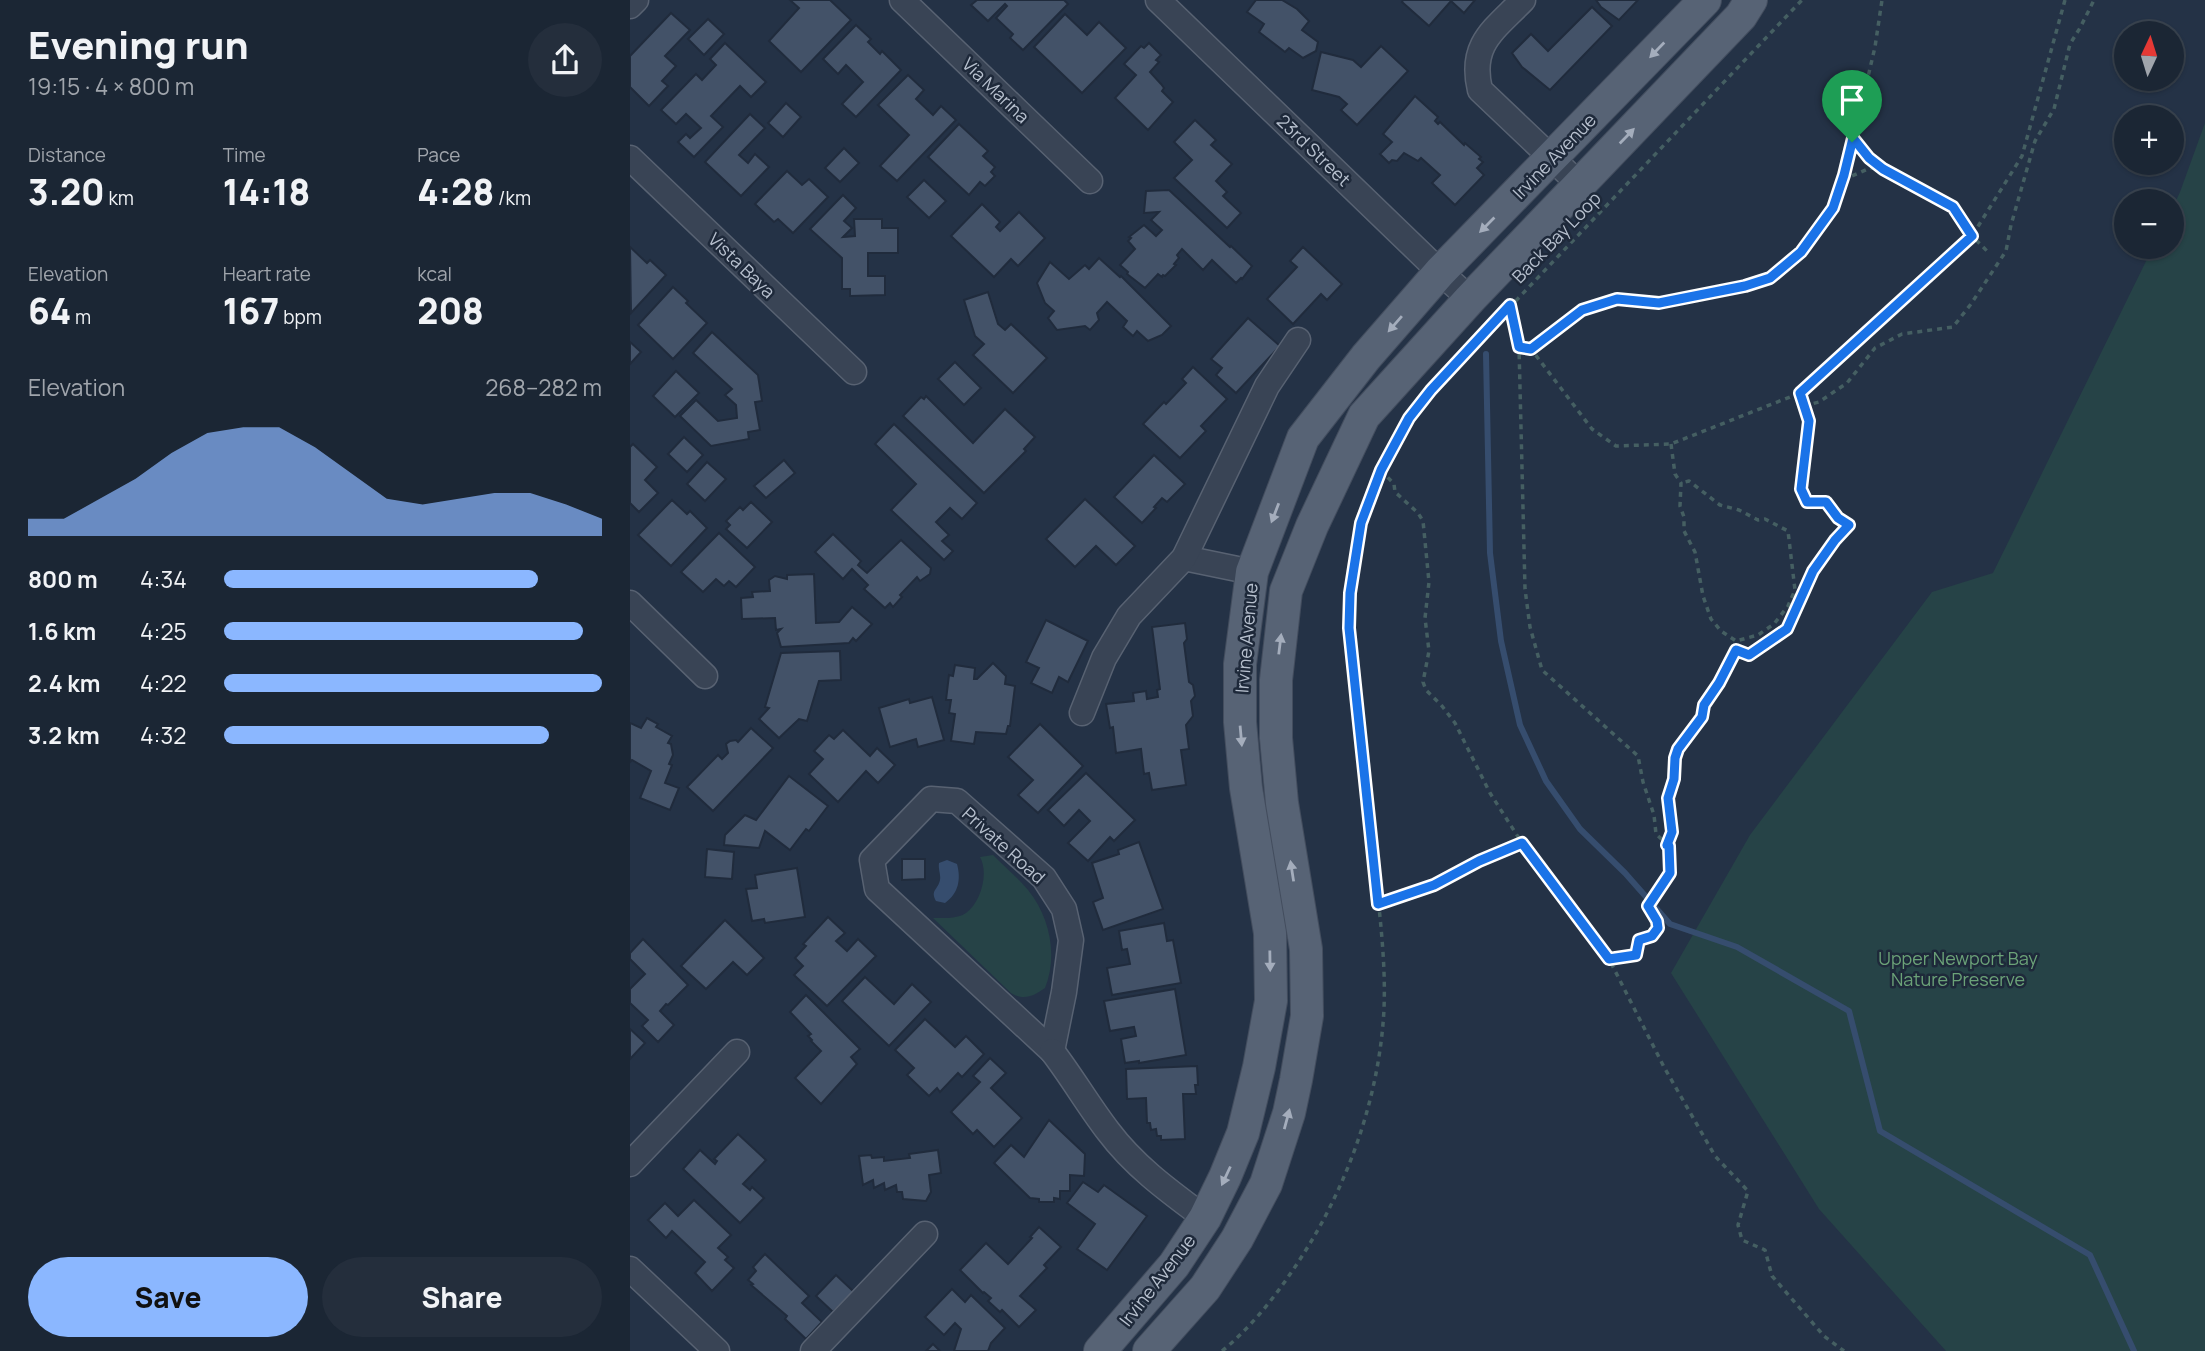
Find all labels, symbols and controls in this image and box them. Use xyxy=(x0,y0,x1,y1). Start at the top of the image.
text: Evening run xyxy=(28,18,249,70)
north arrow xyxy=(2114,21,2184,91)
map controls xyxy=(2114,21,2184,259)
button: share xyxy=(528,23,602,97)
one-way arrow xyxy=(1649,41,1666,58)
street label: Via Marina xyxy=(957,52,1035,128)
text: 19:15 · 4 × 800 m xyxy=(28,70,194,102)
pin xyxy=(1822,70,1882,142)
icon: arrive xyxy=(1833,81,1871,119)
button: + xyxy=(2114,105,2184,175)
street label: Irvine Avenue xyxy=(1507,108,1601,204)
street label: 23rd Street xyxy=(1272,109,1356,191)
one-way arrow xyxy=(1619,128,1635,145)
text: Distance xyxy=(28,142,106,168)
text: Time xyxy=(223,142,266,168)
text: Pace xyxy=(417,142,460,168)
text: 3.20 xyxy=(28,168,105,216)
text: 14:18 xyxy=(223,168,310,216)
text: 4:28 xyxy=(417,168,494,216)
text: km xyxy=(105,185,134,211)
text: /km xyxy=(494,185,531,211)
street label: Back Bay Loop xyxy=(1506,186,1606,288)
button: − xyxy=(2114,189,2184,259)
one-way arrow xyxy=(1479,216,1496,233)
street label: Vista Baya xyxy=(703,227,781,303)
text: Elevation xyxy=(28,261,108,287)
text: Heart rate xyxy=(223,261,311,287)
text: kcal xyxy=(417,261,452,287)
text: 64 xyxy=(28,287,71,335)
text: 167 xyxy=(223,287,279,335)
text: 208 xyxy=(417,287,484,335)
text: m xyxy=(71,304,91,330)
text: bpm xyxy=(279,304,322,330)
one-way arrow xyxy=(1388,315,1403,332)
text: Elevation xyxy=(28,371,125,403)
text: 268–282 m xyxy=(485,371,602,403)
one-way arrow xyxy=(1269,503,1280,524)
text: 800 m xyxy=(28,563,98,595)
text: 4:34 xyxy=(140,563,187,595)
street label: Irvine Avenue xyxy=(1229,582,1263,694)
text: 1.6 km xyxy=(28,615,96,647)
text: 4:25 xyxy=(140,615,187,647)
one-way arrow xyxy=(1274,633,1285,655)
text: 2.4 km xyxy=(28,667,100,699)
text: 4:22 xyxy=(140,667,187,699)
text: 3.2 km xyxy=(28,719,100,751)
text: 4:32 xyxy=(140,719,186,751)
one-way arrow xyxy=(1236,725,1247,747)
street label: Private Road xyxy=(957,801,1051,889)
one-way arrow xyxy=(1287,860,1298,882)
park label: Upper Newport Bay Nature Preserve xyxy=(1878,946,2038,991)
one-way arrow xyxy=(1265,950,1276,972)
one-way arrow xyxy=(1282,1108,1293,1130)
one-way arrow xyxy=(1220,1166,1231,1186)
street label: Irvine Avenue xyxy=(1114,1229,1200,1331)
button: Save xyxy=(28,1257,308,1337)
button: Share xyxy=(322,1257,602,1337)

